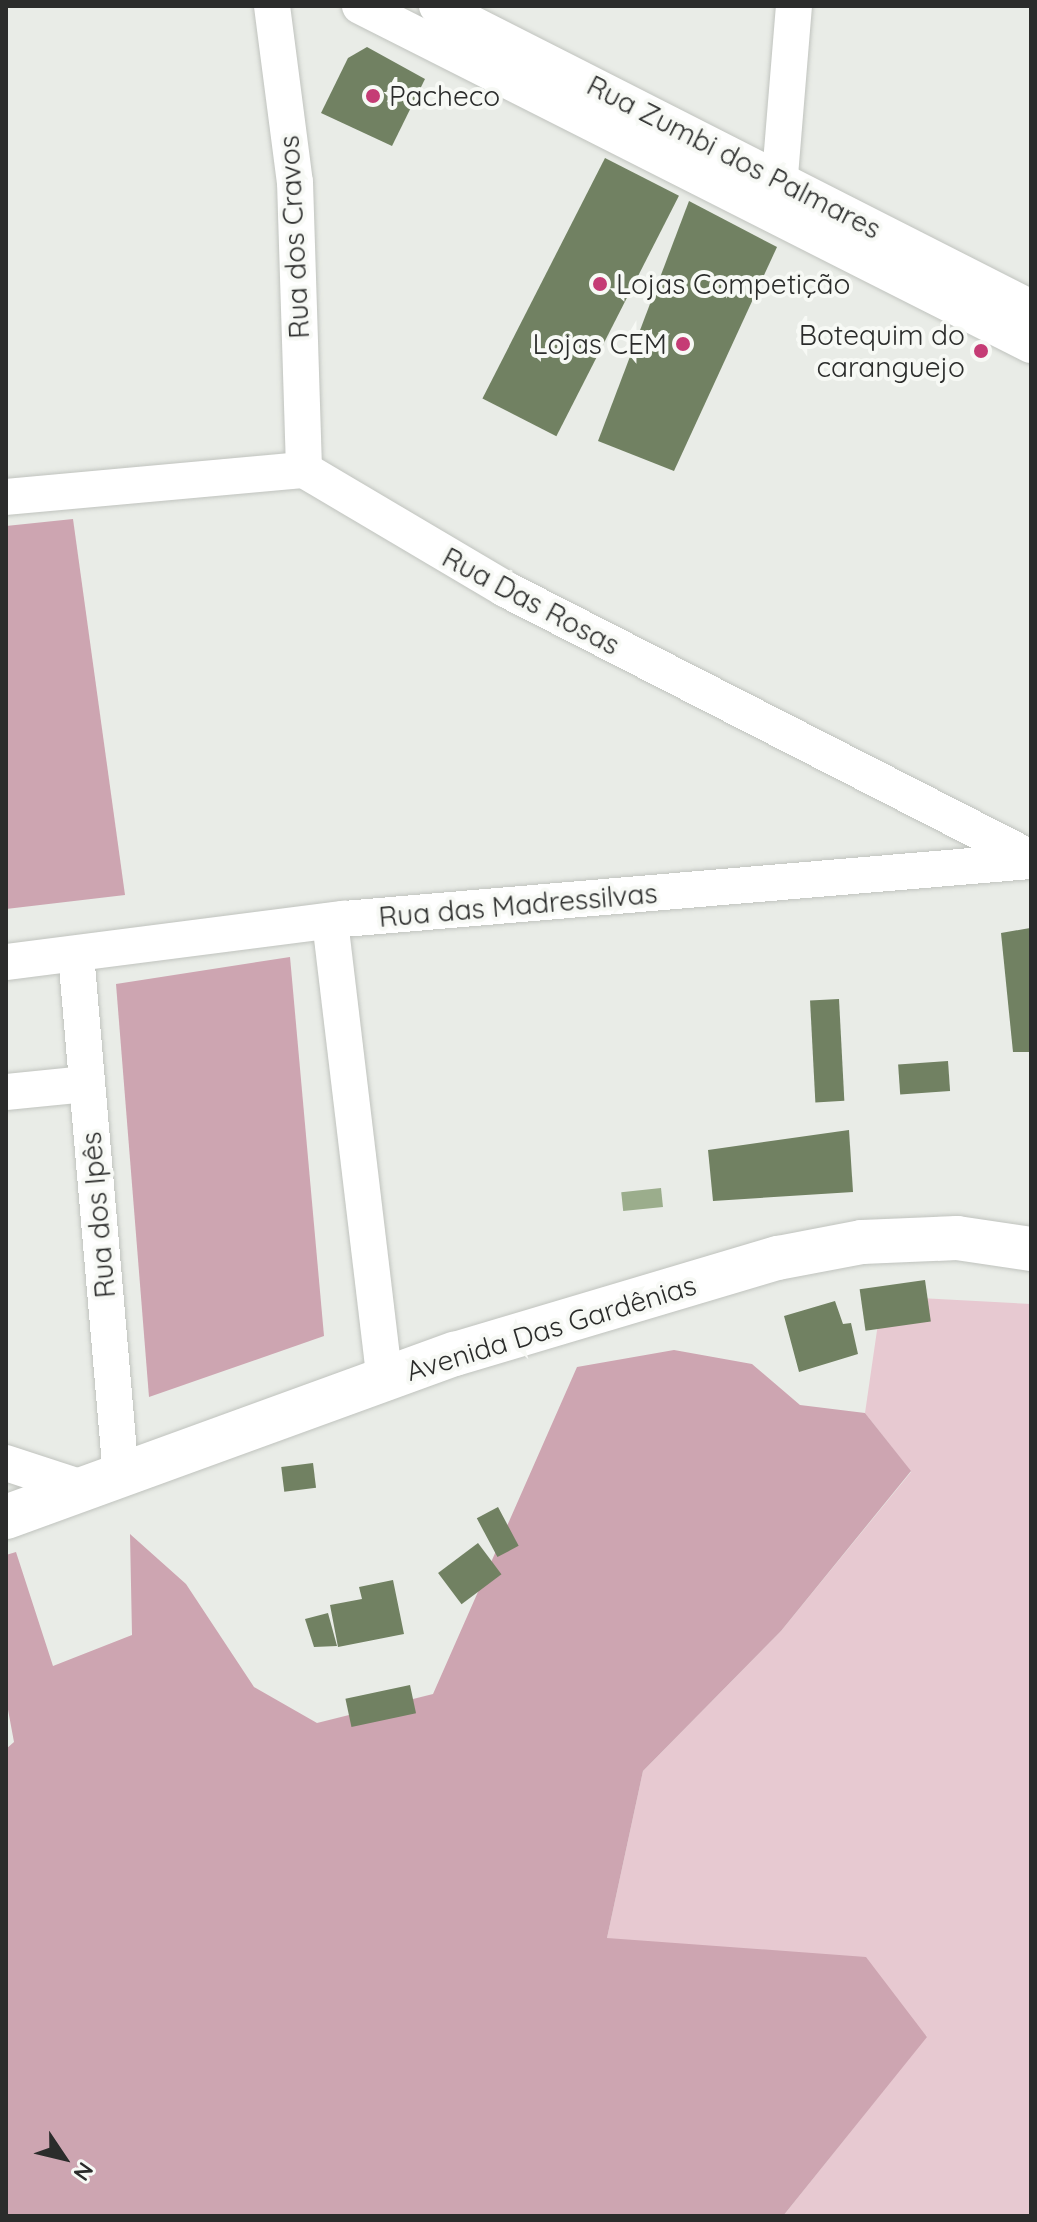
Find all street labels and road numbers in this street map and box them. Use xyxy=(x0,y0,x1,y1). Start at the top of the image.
street label: Rua Zumbi dos Palmares xyxy=(581,68,887,246)
street label: Rua dos Cravos xyxy=(272,134,316,340)
street label: Rua Das Rosas xyxy=(437,540,625,662)
street label: Rua das Madressilvas xyxy=(377,876,659,934)
street label: Rua dos Ipês xyxy=(74,1131,122,1299)
street label: Avenida Das Gardênias xyxy=(402,1268,700,1388)

